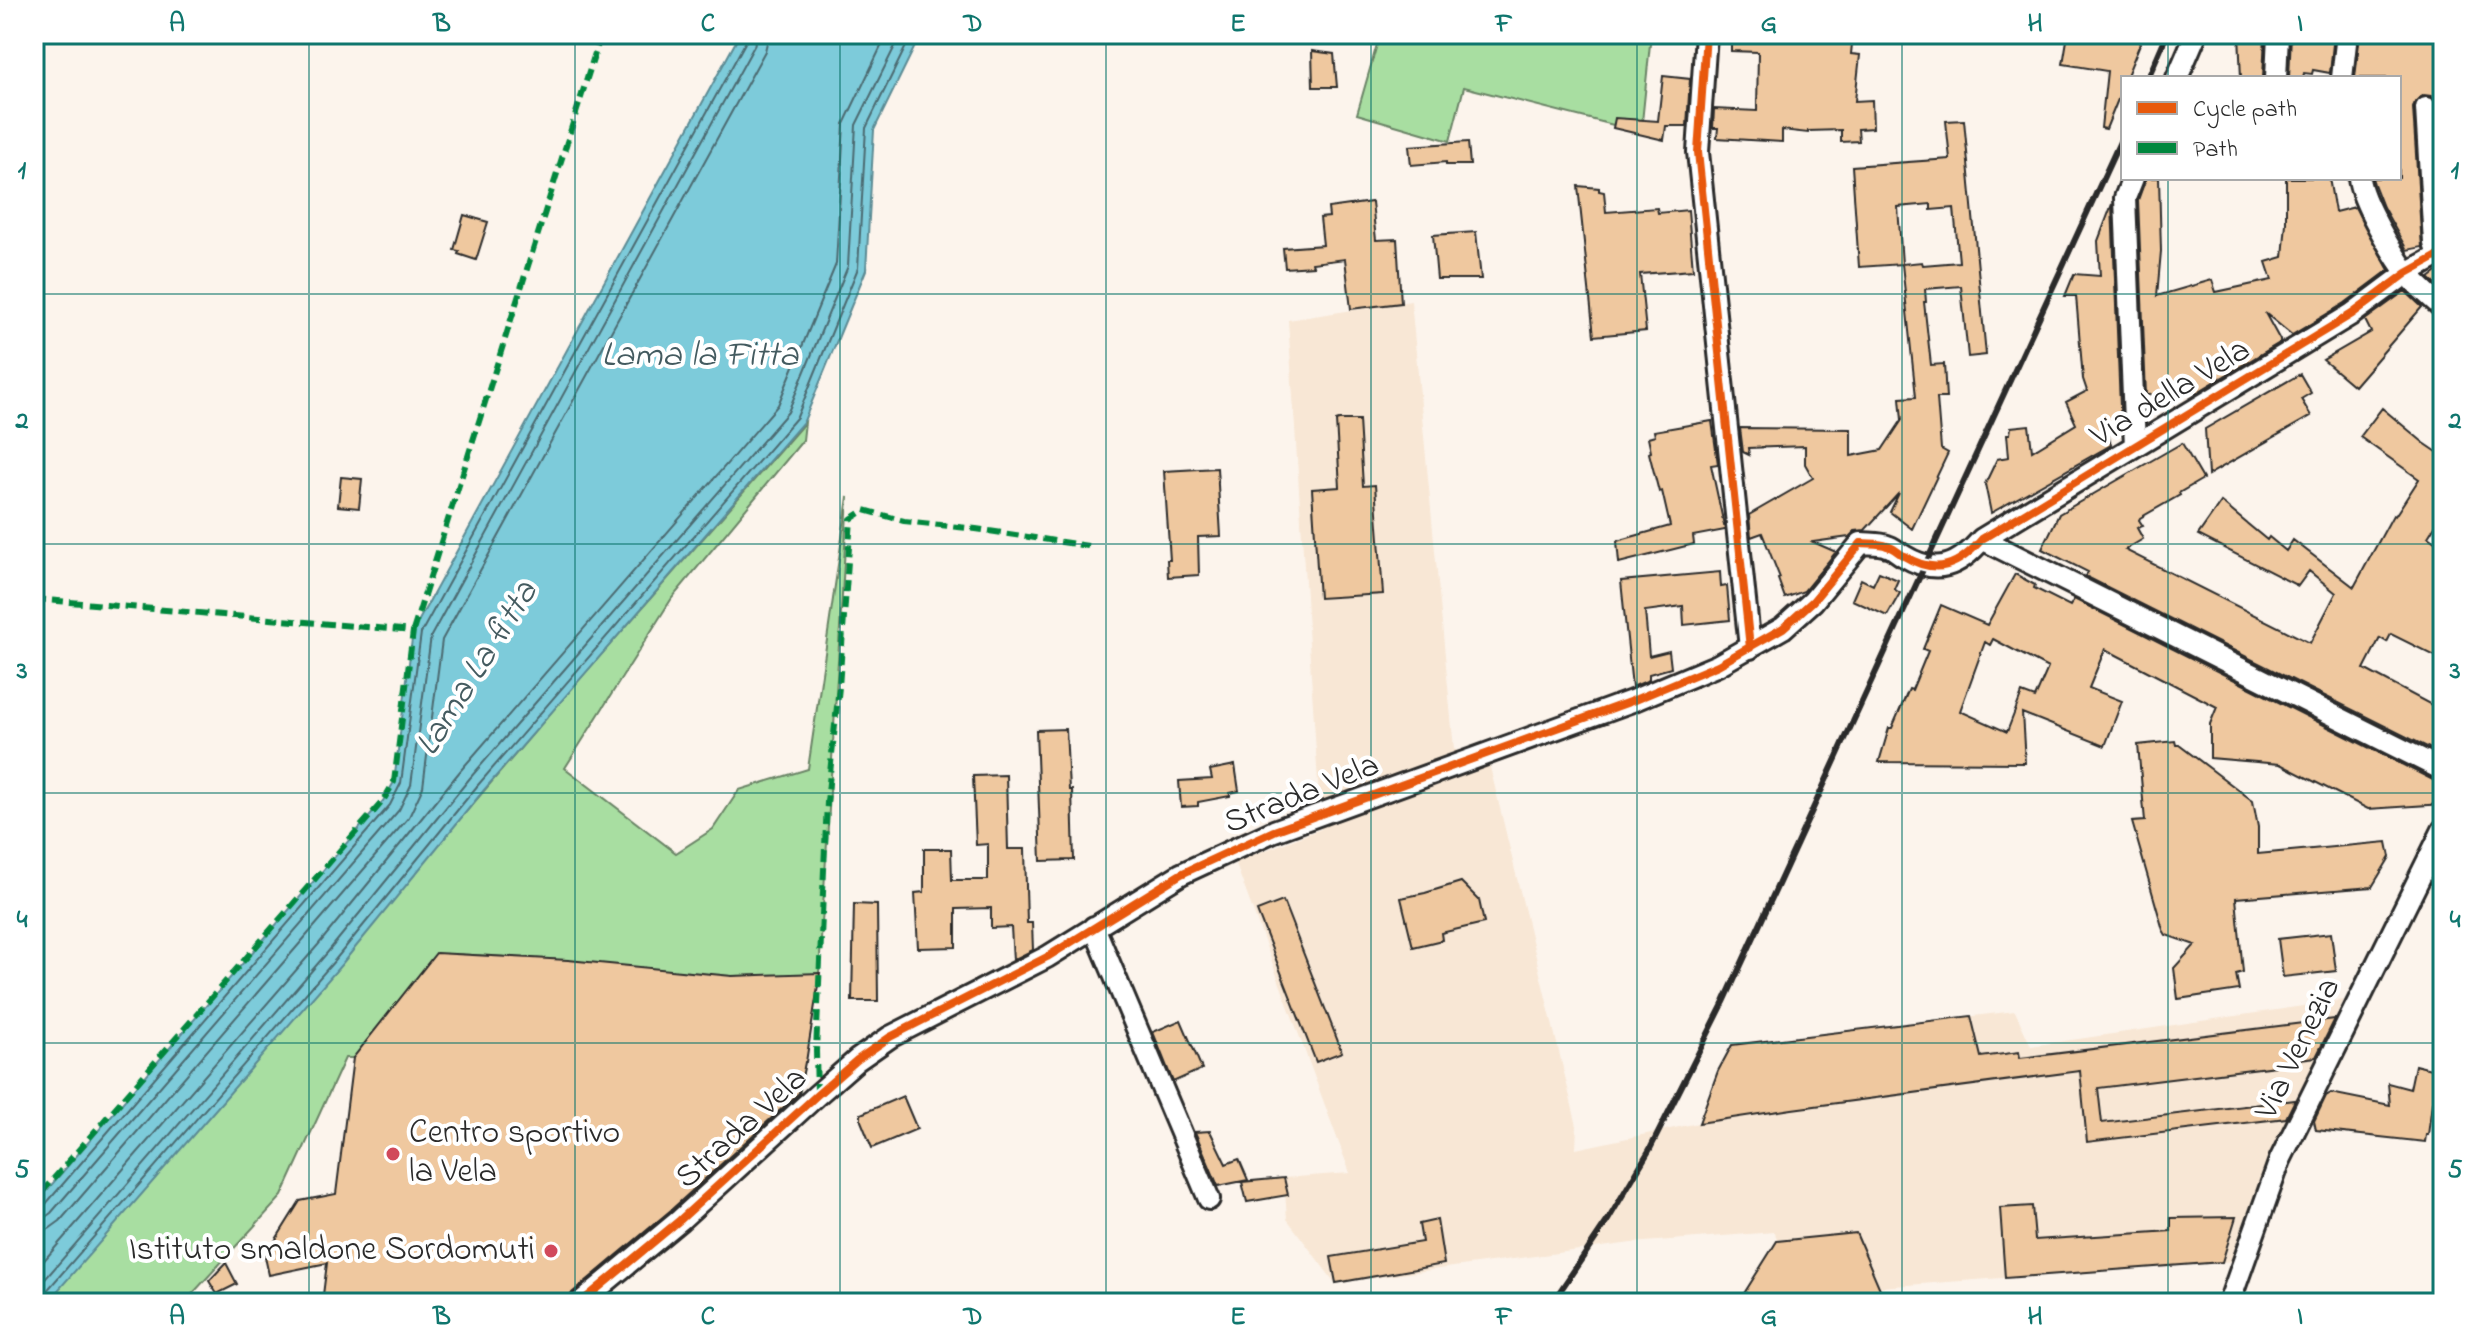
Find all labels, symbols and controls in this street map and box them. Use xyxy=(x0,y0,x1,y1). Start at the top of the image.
text: A xyxy=(169,6,185,44)
text: B xyxy=(432,6,451,44)
text: C xyxy=(701,6,715,44)
text: D xyxy=(962,6,983,44)
text: E xyxy=(1230,6,1246,44)
text: F xyxy=(1494,6,1513,44)
text: G xyxy=(1761,6,1777,44)
text: H xyxy=(2027,6,2043,44)
text: I xyxy=(2297,6,2303,44)
legend xyxy=(2121,76,2401,180)
text: Cycle path xyxy=(2193,93,2297,129)
text: Path xyxy=(2193,133,2238,168)
text: 1 xyxy=(18,153,27,191)
text: 1 xyxy=(2451,153,2460,191)
street label: Via della Vela xyxy=(2081,327,2260,462)
water label: Lama la Fitta xyxy=(601,330,799,383)
text: 2 xyxy=(15,403,29,441)
text: 2 xyxy=(2448,403,2462,441)
water label: Lama La fitta xyxy=(403,571,553,767)
text: 3 xyxy=(16,653,28,691)
text: 3 xyxy=(2449,653,2461,691)
street label: Strada Vela xyxy=(1217,741,1387,849)
text: 4 xyxy=(17,902,28,940)
text: 4 xyxy=(2450,902,2461,940)
street label: Via Venezia xyxy=(2243,969,2355,1129)
street label: Strada Vela xyxy=(665,1056,819,1202)
place label: Centro sportivo la Vela xyxy=(409,1109,620,1198)
marker: Centro sportivo la Vela xyxy=(384,1145,402,1163)
text: 5 xyxy=(15,1152,30,1190)
text: 5 xyxy=(2448,1152,2463,1190)
place label: Istituto smaldone Sordomuti xyxy=(129,1226,535,1276)
marker: Istituto smaldone Sordomuti xyxy=(542,1242,560,1260)
text: A xyxy=(169,1299,185,1337)
text: B xyxy=(432,1299,451,1337)
text: C xyxy=(701,1299,715,1337)
text: D xyxy=(962,1299,983,1337)
text: E xyxy=(1230,1299,1246,1337)
text: F xyxy=(1494,1299,1513,1337)
text: G xyxy=(1761,1299,1777,1337)
text: H xyxy=(2027,1299,2043,1337)
text: I xyxy=(2297,1299,2303,1337)

